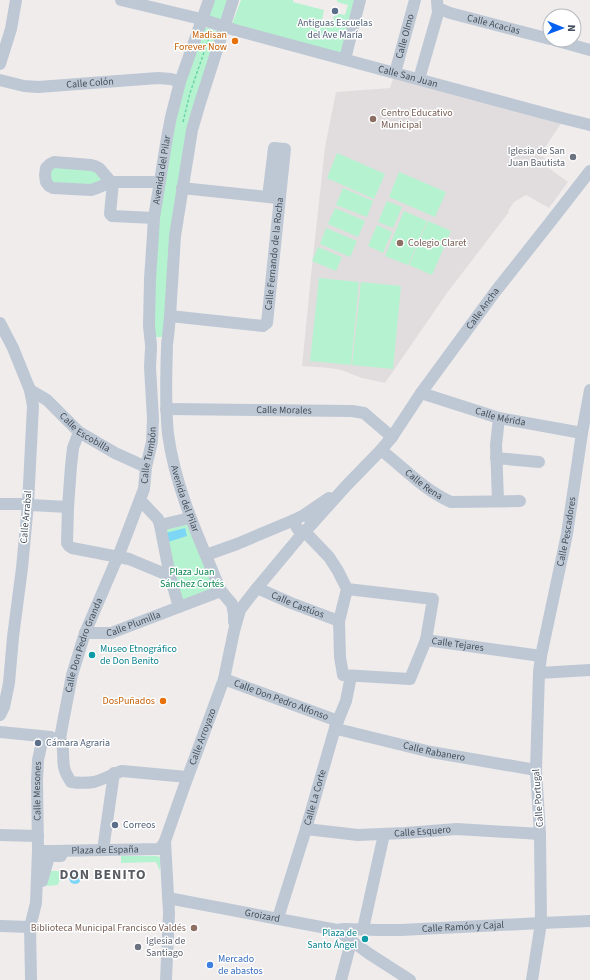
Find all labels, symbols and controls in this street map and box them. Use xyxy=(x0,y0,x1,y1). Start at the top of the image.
marker: Antiguas Escuelas del Ave María xyxy=(330,6,340,16)
north arrow xyxy=(542,8,582,48)
street label: Calle Acacias xyxy=(466,11,521,38)
street label: Calle Olmo xyxy=(392,12,418,60)
place label: Antiguas Escuelas del Ave María xyxy=(298,16,372,42)
text: N xyxy=(564,24,579,32)
place label: Madisan Forever Now xyxy=(174,28,227,54)
marker: Madisan Forever Now xyxy=(230,36,240,46)
street label: Calle San Juan xyxy=(376,62,439,91)
street label: Calle Colón xyxy=(66,74,114,92)
place label: Centro Educativo Municipal xyxy=(381,106,453,132)
marker: Centro Educativo Municipal xyxy=(368,114,378,124)
street label: Avenida del Pilar xyxy=(149,134,174,205)
place label: Iglesia de San Juan Bautista xyxy=(508,144,565,170)
marker: Iglesia de San Juan Bautista xyxy=(568,152,578,162)
street label: Calle Fernando de la Rocha xyxy=(261,197,287,311)
place label: Colegio Claret xyxy=(408,236,467,250)
marker: Colegio Claret xyxy=(395,238,405,248)
street label: Calle Ancha xyxy=(463,285,503,332)
street label: Calle Morales xyxy=(256,403,312,418)
street label: Calle Mérida xyxy=(473,404,527,430)
street label: Calle Escobilla xyxy=(56,409,113,456)
street label: Calle Tumbón xyxy=(138,426,160,484)
street label: Avenida del Pilar xyxy=(167,464,203,535)
street label: Calle Rena xyxy=(402,466,445,503)
street label: Calle Arrabal xyxy=(17,490,35,544)
street label: Calle Pescadores xyxy=(553,496,579,568)
park label: Plaza Juan Sánchez Cortés xyxy=(160,565,224,591)
street label: Calle Castúos xyxy=(269,588,326,622)
street label: Calle Don Pedro Granda xyxy=(62,596,106,694)
street label: Calle Plumilla xyxy=(106,608,163,640)
street label: Calle Tejares xyxy=(431,634,485,655)
place label: Museo Etnográfico de Don Benito xyxy=(100,642,177,668)
marker: Museo Etnográfico de Don Benito xyxy=(87,650,97,660)
street label: Calle Don Pedro Alfonso xyxy=(232,676,331,724)
place label: DosPuñados xyxy=(103,694,155,708)
marker: DosPuñados xyxy=(158,696,168,706)
street label: Calle Arroyazo xyxy=(186,706,220,767)
place label: Cámara Agraria xyxy=(46,736,110,750)
marker: Cámara Agraria xyxy=(33,738,43,748)
street label: Calle Rabanero xyxy=(402,738,466,765)
street label: Calle Mesones xyxy=(30,761,45,821)
street label: Calle La Corte xyxy=(300,768,330,827)
street label: Calle Portugal xyxy=(529,768,547,828)
place label: Correos xyxy=(123,818,156,832)
marker: Correos xyxy=(110,820,120,830)
street label: Calle Esquero xyxy=(394,822,452,840)
street label: Plaza de España xyxy=(71,842,139,858)
district label: DON BENITO xyxy=(59,865,147,885)
street label: Groizard xyxy=(244,906,281,926)
street label: Calle Ramón y Cajal xyxy=(421,918,505,936)
place label: Biblioteca Municipal Francisco Valdés xyxy=(31,921,186,935)
marker: Biblioteca Municipal Francisco Valdés xyxy=(189,923,199,933)
place label: Plaza de Santo Ángel xyxy=(307,926,357,952)
place label: Iglesia de Santiago xyxy=(146,934,185,960)
marker: Plaza de Santo Ángel xyxy=(360,934,370,944)
marker: Iglesia de Santiago xyxy=(133,942,143,952)
place label: Mercado de abastos xyxy=(218,952,263,978)
marker: Mercado de abastos xyxy=(205,960,215,970)

